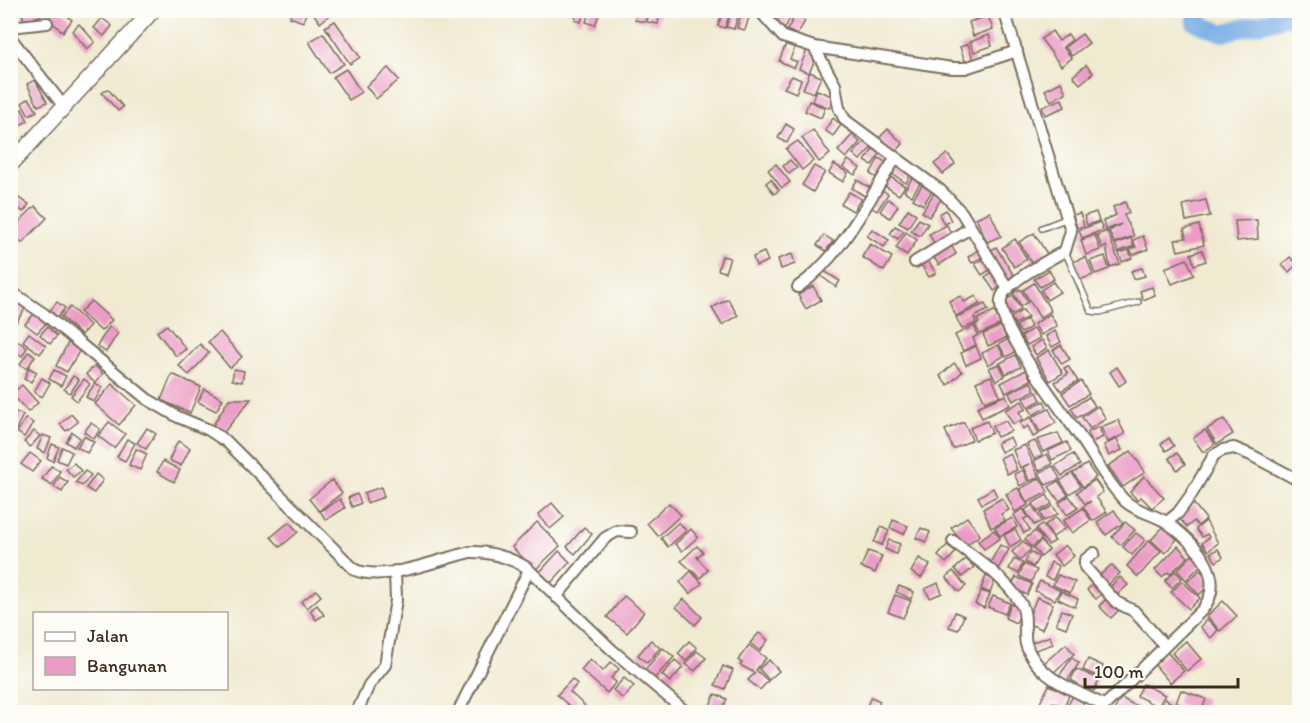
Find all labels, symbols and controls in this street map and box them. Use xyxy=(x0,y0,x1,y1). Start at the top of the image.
legend xyxy=(33,612,228,690)
text: Jalan xyxy=(87,625,129,647)
scale bar xyxy=(1085,651,1238,689)
text: Bangunan xyxy=(87,655,167,677)
text: 100 m xyxy=(1094,661,1144,683)

